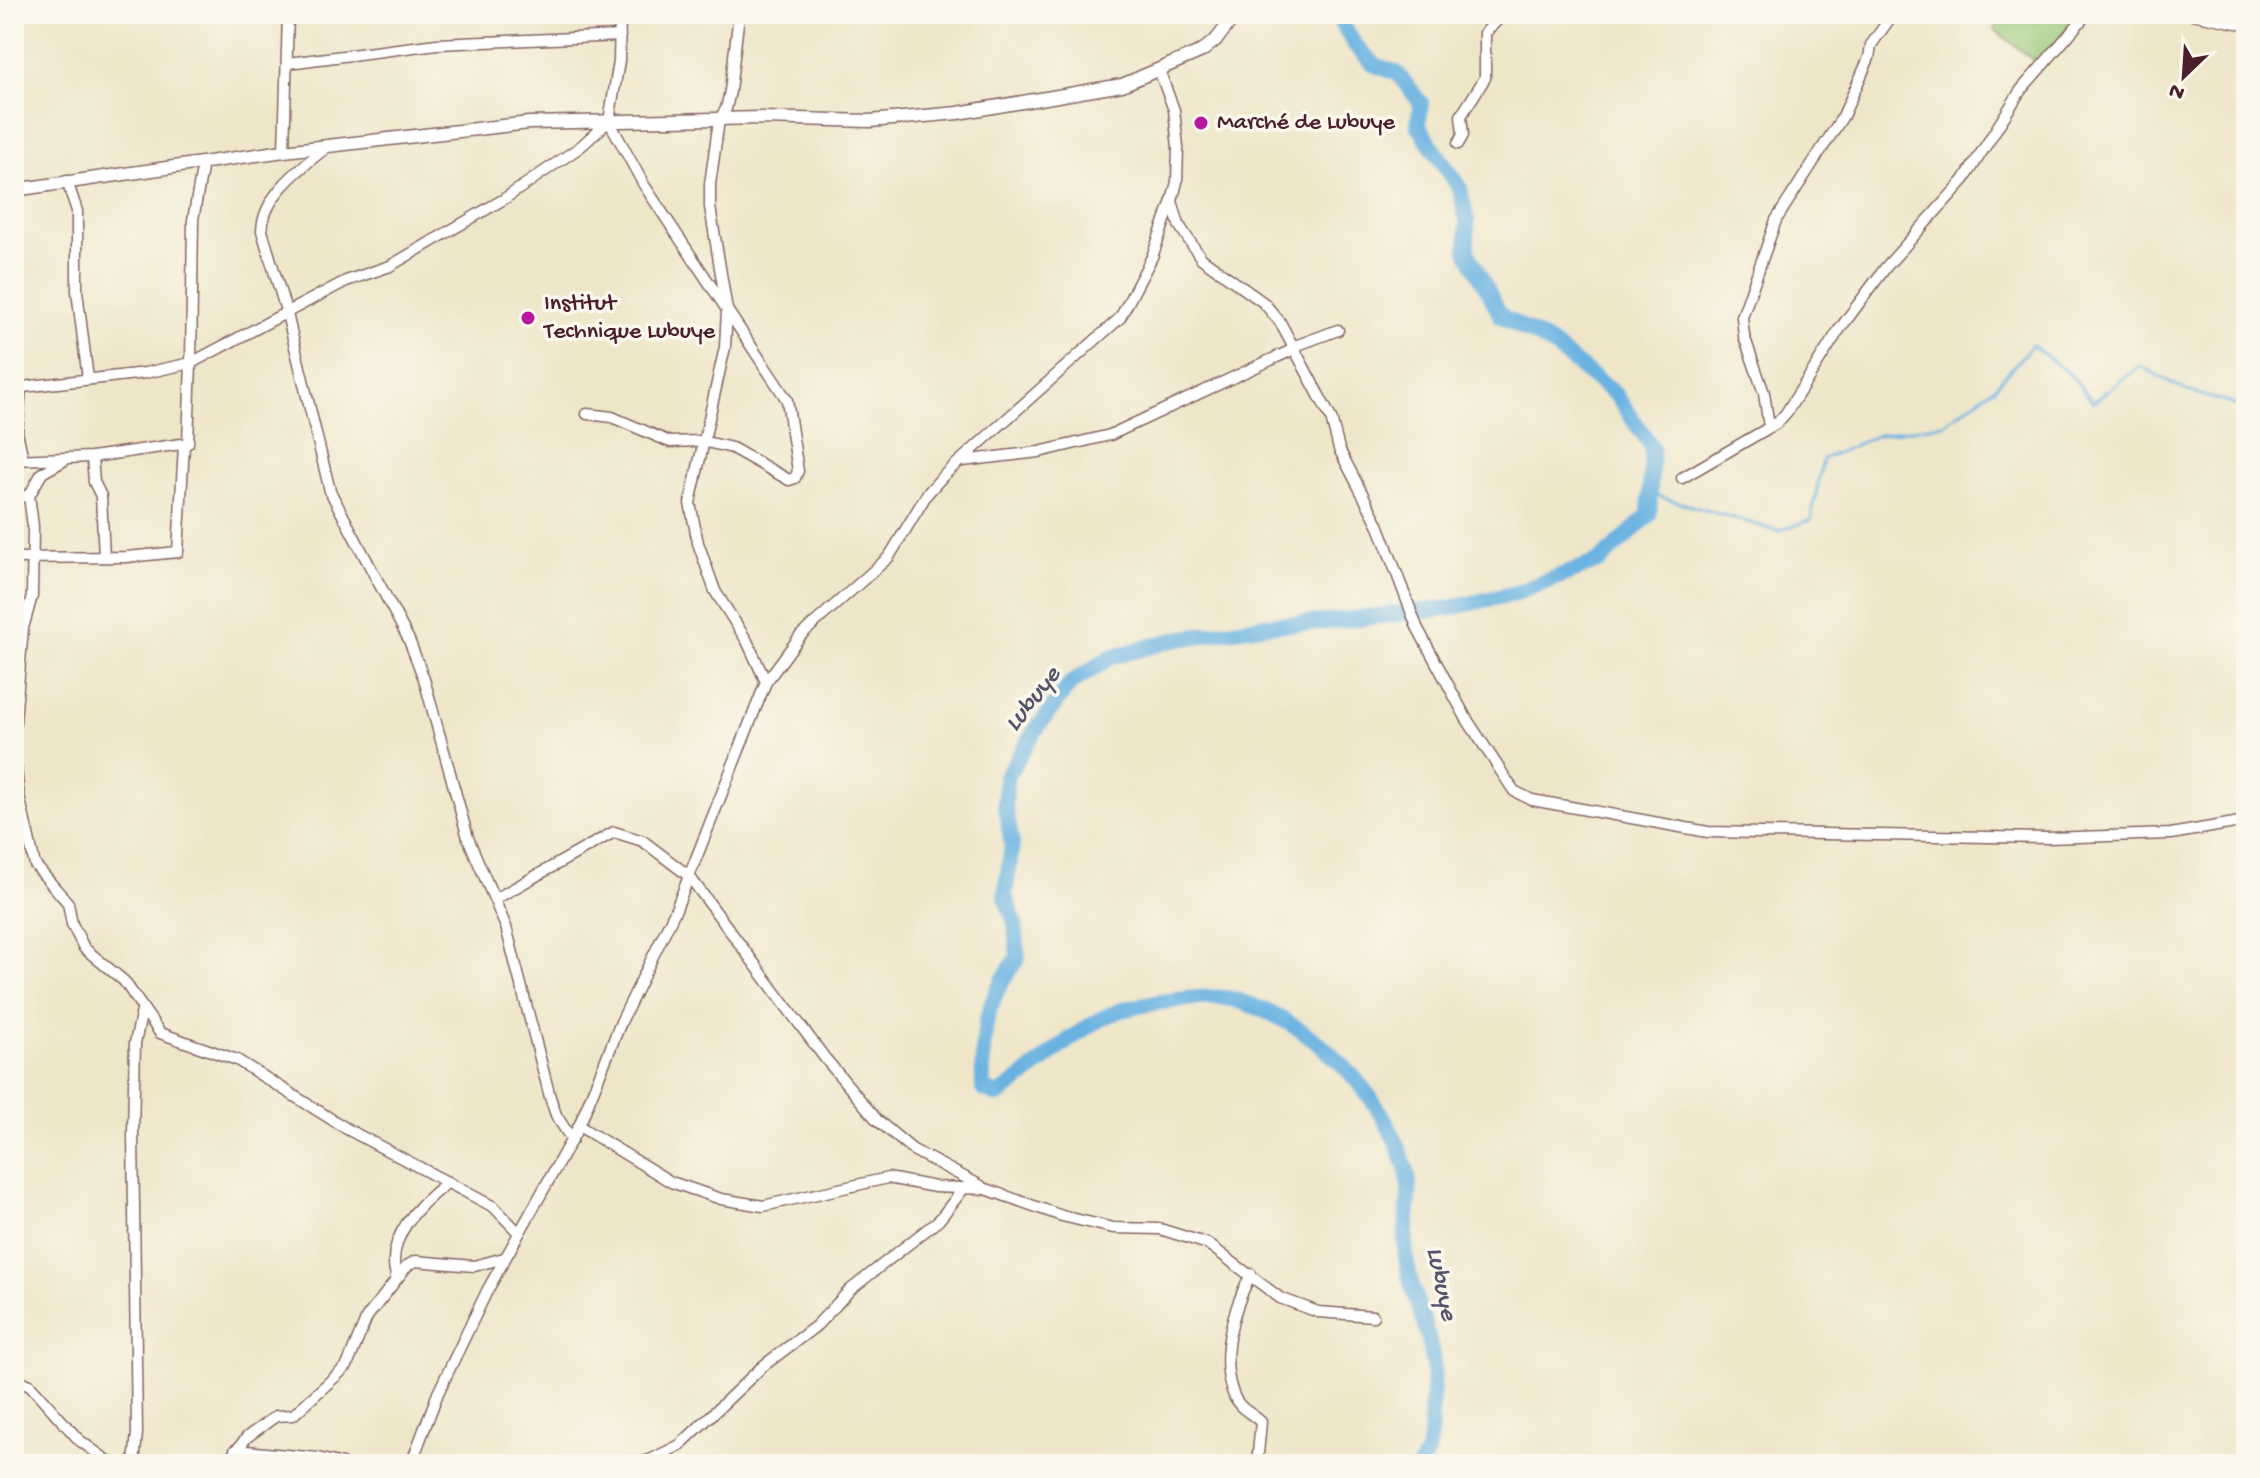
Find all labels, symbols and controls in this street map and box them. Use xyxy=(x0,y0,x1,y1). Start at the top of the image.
north arrow xyxy=(2144,36,2224,116)
text: N xyxy=(2165,76,2189,105)
place label: Marché de Lubuye xyxy=(1217,109,1396,138)
marker: Marché de Lubuye xyxy=(1192,114,1210,132)
place label: Institut Technique Lubuye xyxy=(542,290,716,347)
marker: Institut Technique Lubuye xyxy=(519,309,537,327)
water label: Lubuye xyxy=(999,660,1070,739)
water label: Lubuye xyxy=(1417,1245,1463,1325)

